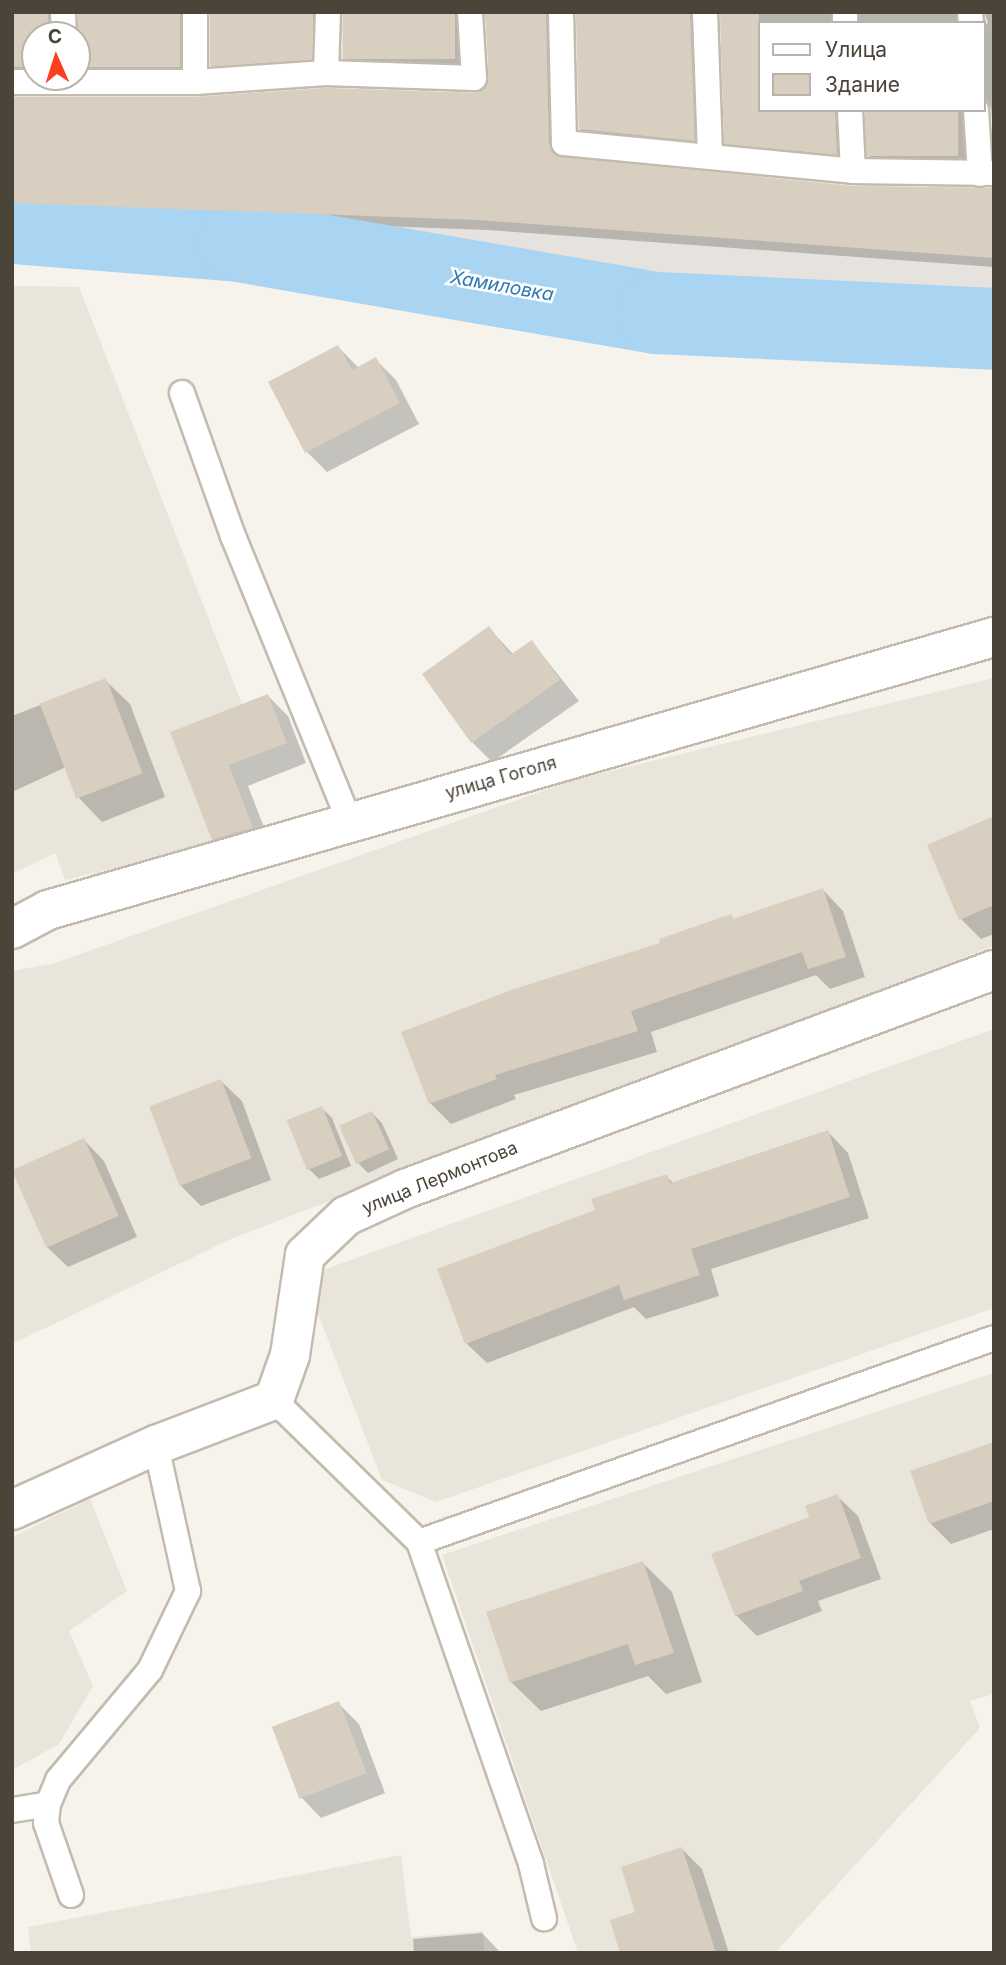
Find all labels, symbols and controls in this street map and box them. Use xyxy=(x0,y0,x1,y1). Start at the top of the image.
north arrow xyxy=(21,21,91,91)
legend xyxy=(758,21,985,112)
text: С xyxy=(47,25,63,48)
text: Улица xyxy=(825,37,887,62)
text: Здание xyxy=(825,72,900,97)
water label: Хамиловка xyxy=(449,266,555,306)
street label: улица Гоголя xyxy=(443,752,559,804)
street label: улица Лермонтова xyxy=(359,1137,521,1219)

